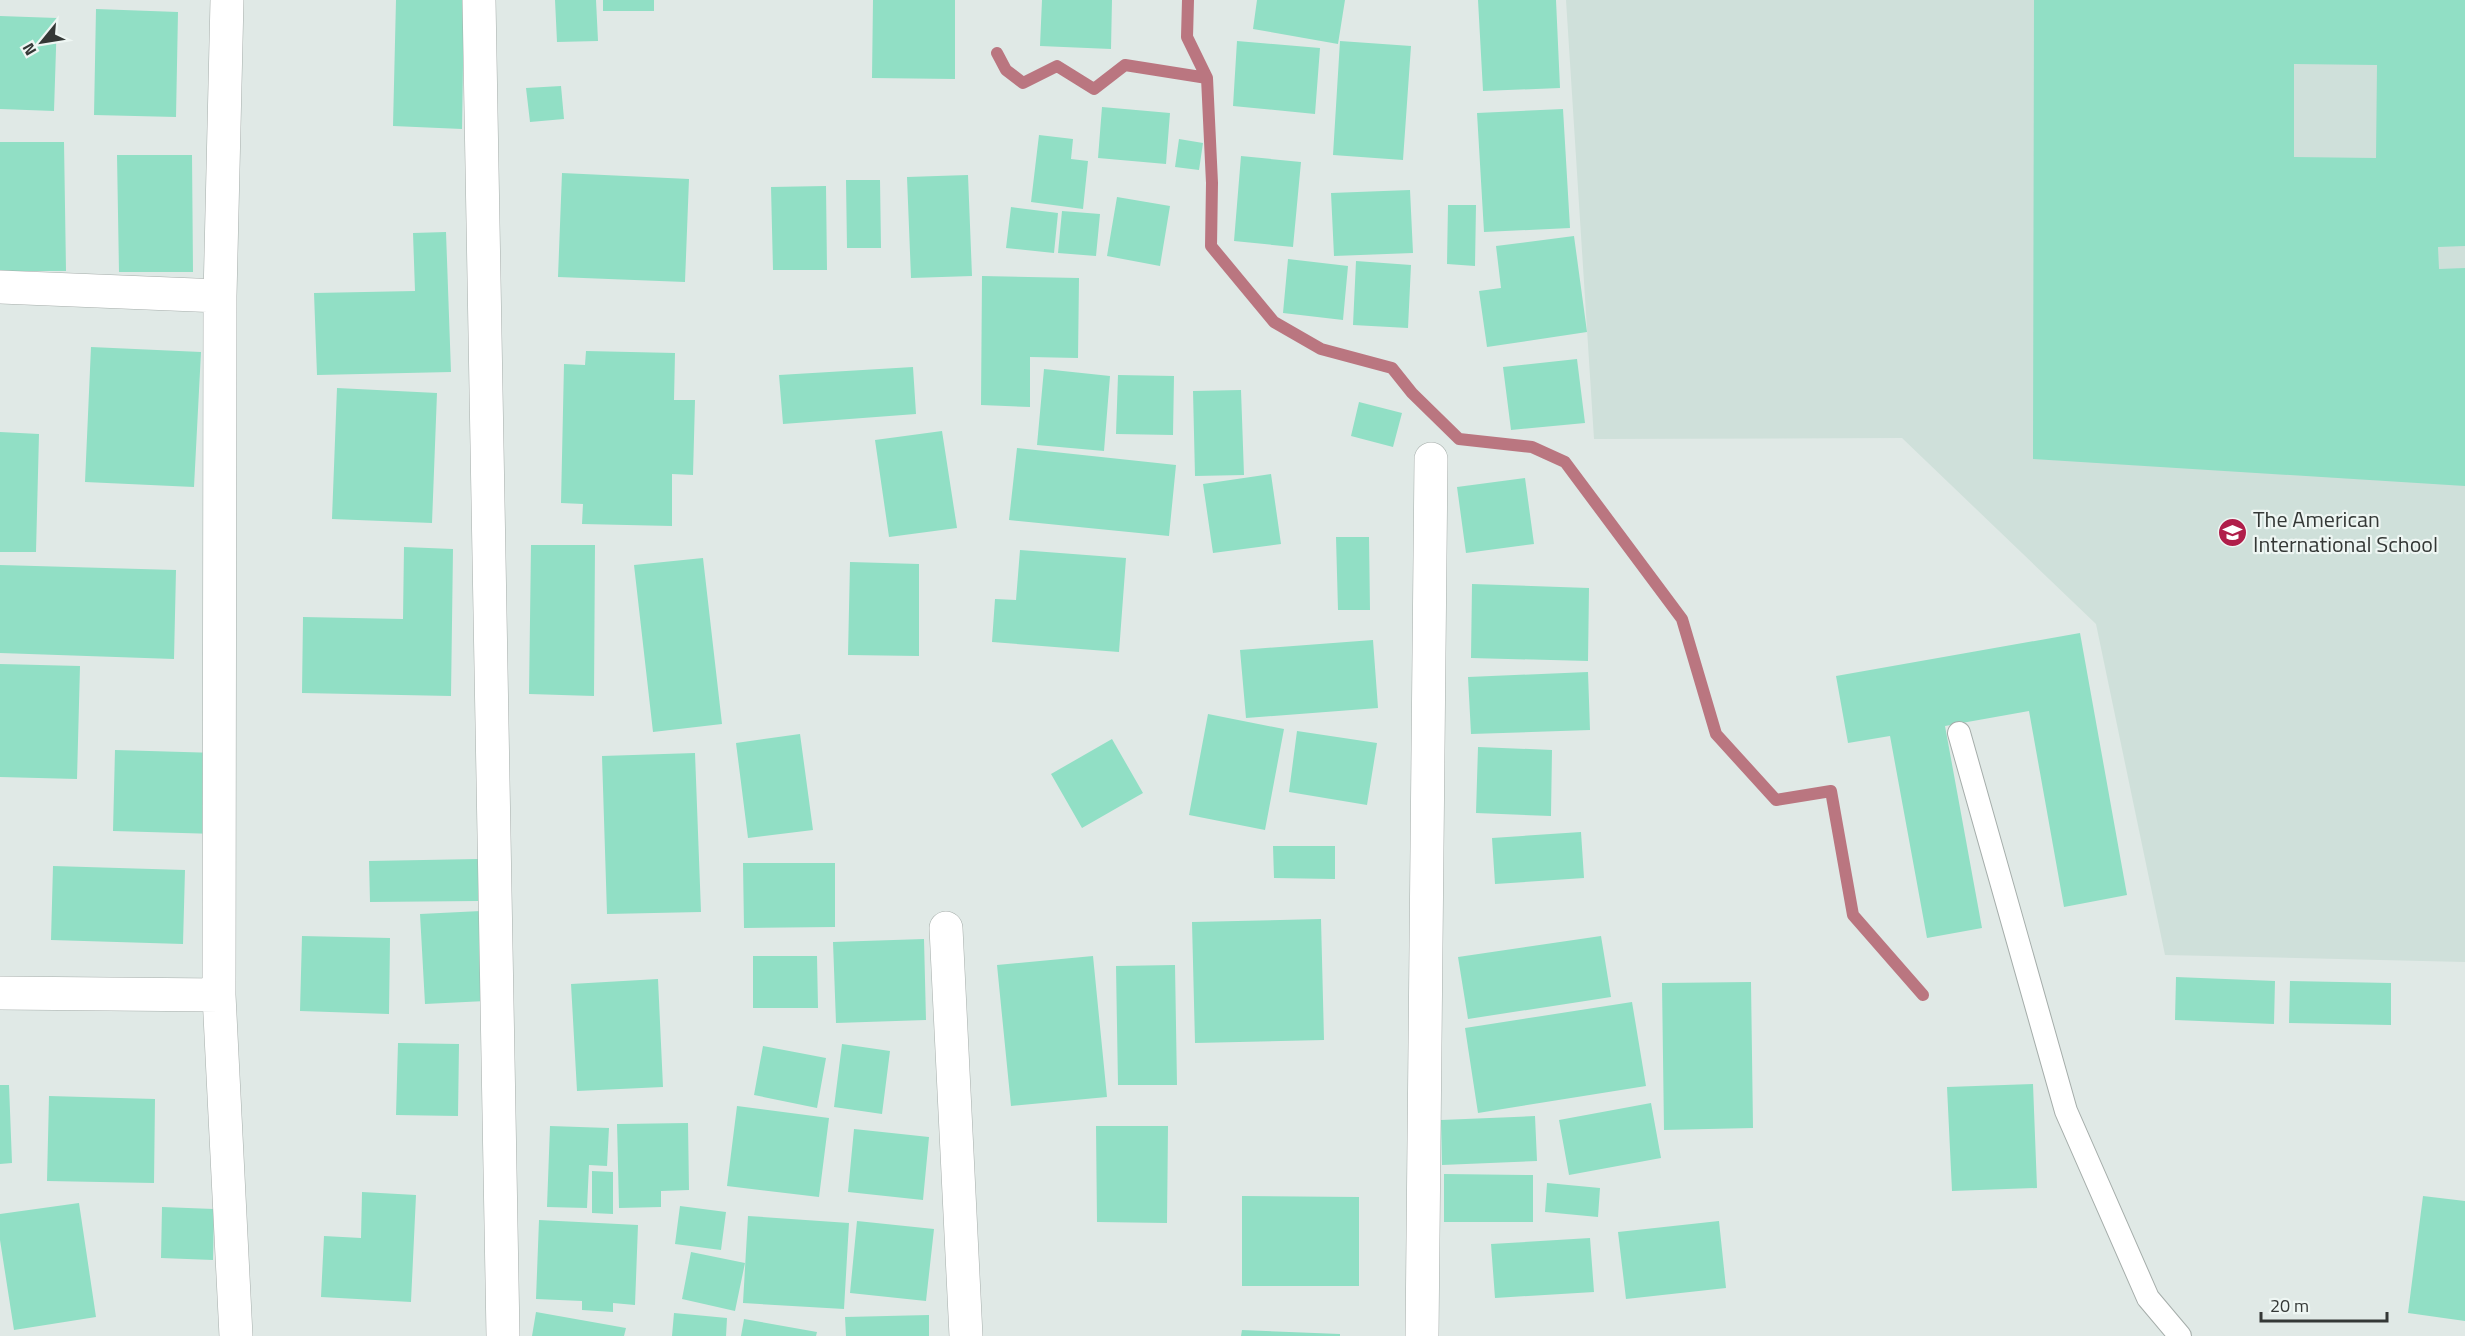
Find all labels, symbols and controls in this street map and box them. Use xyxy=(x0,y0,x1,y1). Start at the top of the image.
north arrow xyxy=(12,12,72,72)
text: N xyxy=(16,39,42,60)
place label: The American International School xyxy=(2253,502,2438,561)
school or university icon: The American International School xyxy=(2216,516,2248,548)
scale bar xyxy=(2261,1285,2387,1323)
text: 20 m xyxy=(2270,1292,2309,1319)

